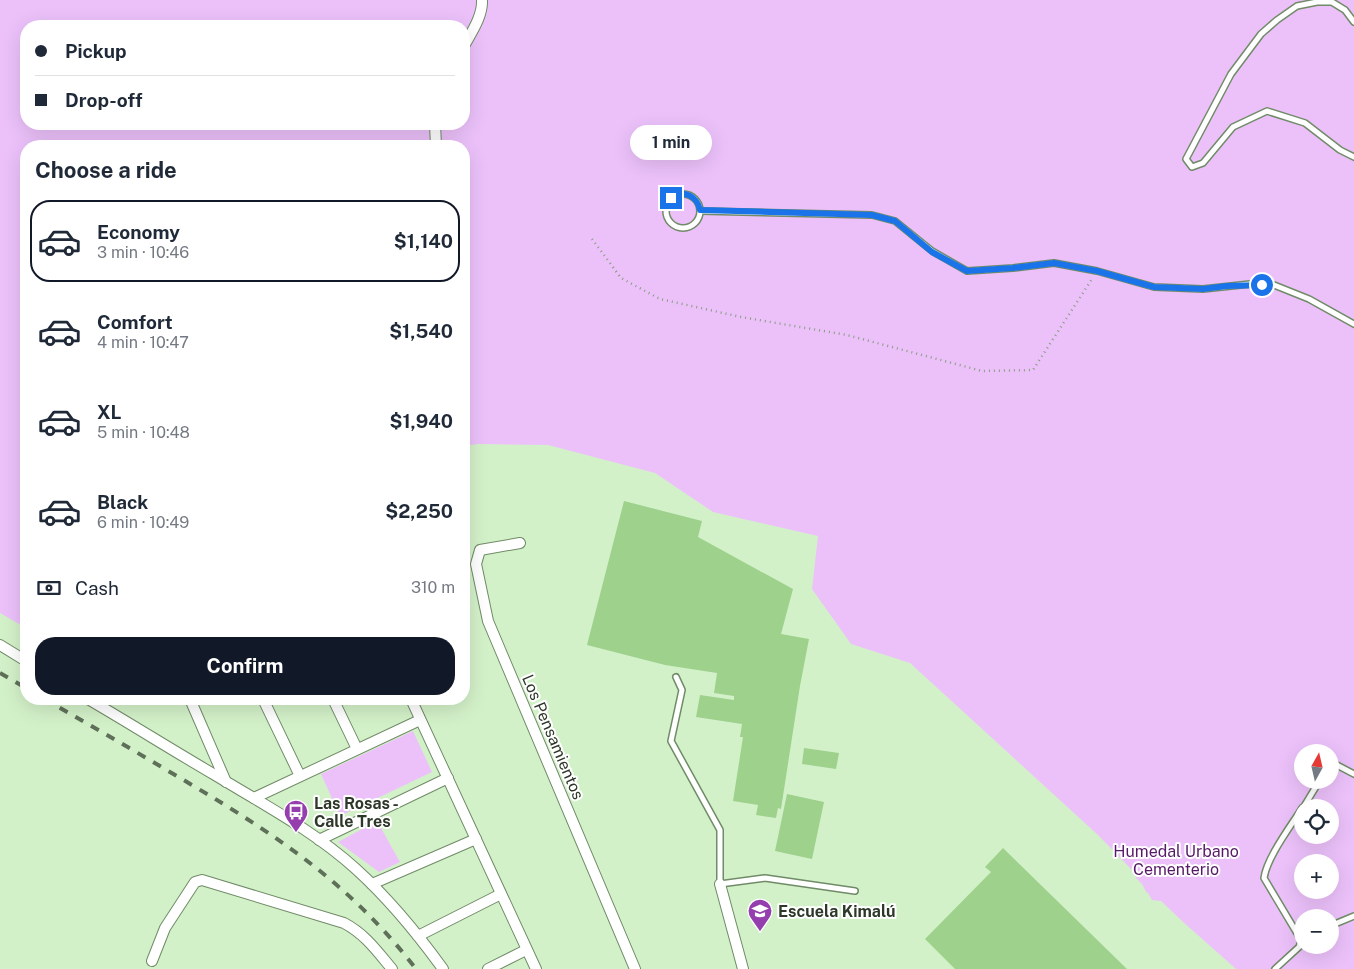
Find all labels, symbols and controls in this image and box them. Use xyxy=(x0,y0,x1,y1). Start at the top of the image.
text: Pickup xyxy=(65,40,127,62)
text: Drop-off xyxy=(65,89,142,111)
callout: 1 min xyxy=(630,126,712,160)
text: 1 min xyxy=(652,133,690,152)
text: Choose a ride xyxy=(35,157,177,183)
route end xyxy=(660,187,682,209)
icon: car xyxy=(37,219,82,264)
text: Economy xyxy=(97,221,180,243)
text: $1,140 xyxy=(394,230,453,252)
text: 3 min · 10:46 xyxy=(97,243,189,262)
route start xyxy=(1251,274,1273,296)
icon: car xyxy=(37,309,82,354)
text: Comfort xyxy=(97,311,173,333)
text: $1,540 xyxy=(389,320,453,342)
text: 4 min · 10:47 xyxy=(97,333,189,352)
icon: car xyxy=(37,399,82,444)
text: XL xyxy=(97,401,122,423)
text: $1,940 xyxy=(390,410,453,432)
text: 5 min · 10:48 xyxy=(97,423,190,442)
icon: car xyxy=(37,489,82,534)
text: Black xyxy=(97,491,148,513)
text: $2,250 xyxy=(385,500,453,522)
text: 6 min · 10:49 xyxy=(97,513,189,532)
icon: cash xyxy=(35,574,63,602)
text: Cash xyxy=(75,577,119,599)
text: 310 m xyxy=(411,578,455,597)
button: Confirm xyxy=(35,637,455,695)
street label: Los Pensamientos xyxy=(518,672,588,802)
north arrow xyxy=(1294,744,1339,789)
map controls xyxy=(1294,744,1339,954)
place label: Las Rosas - Calle Tres xyxy=(314,794,399,831)
bus stop icon: Las Rosas - Calle Tres xyxy=(283,799,309,833)
button: locate xyxy=(1294,799,1339,844)
park label: Humedal Urbano Cementerio xyxy=(1113,842,1239,879)
button: + xyxy=(1294,854,1339,899)
school or university icon: Escuela Kimalú xyxy=(747,898,773,932)
place label: Escuela Kimalú xyxy=(778,902,896,921)
button: − xyxy=(1294,909,1339,954)

